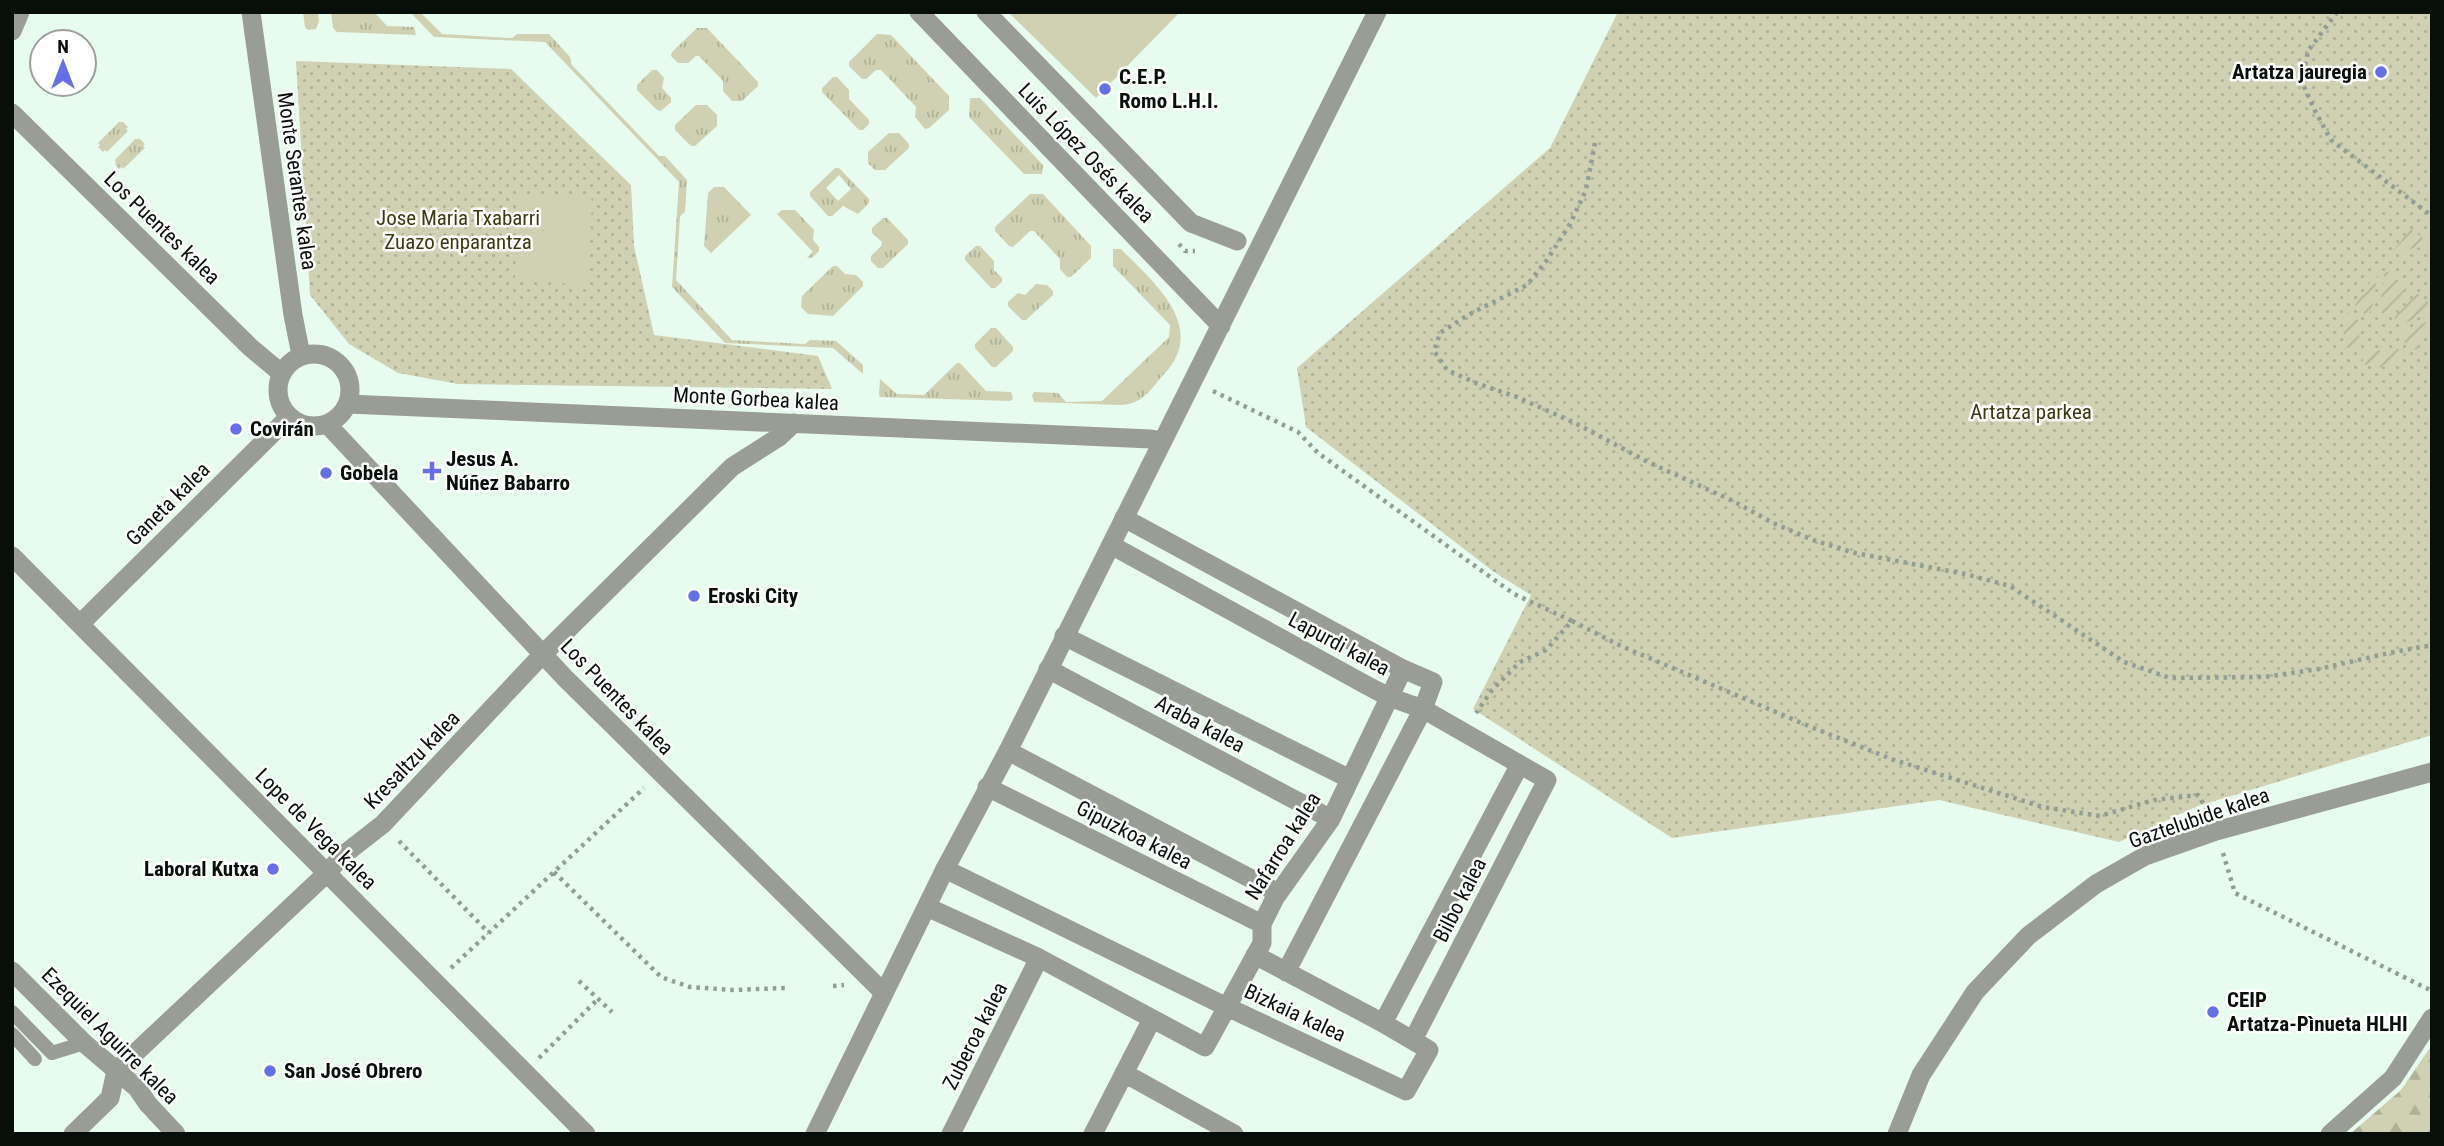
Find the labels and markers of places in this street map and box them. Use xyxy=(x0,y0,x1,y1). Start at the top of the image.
place label: Artatza jauregia xyxy=(2232,60,2367,84)
marker: Artatza jauregia xyxy=(2373,64,2389,80)
place label: C.E.P. Romo L.H.I. xyxy=(1119,65,1219,113)
marker: C.E.P. Romo L.H.I. xyxy=(1097,81,1113,97)
place label: Covirán xyxy=(250,417,314,441)
marker: Covirán xyxy=(228,421,244,437)
place label: Jesus A. Núñez Babarro xyxy=(446,447,570,495)
place label: Gobela xyxy=(340,461,398,485)
marker: Jesus A. Núñez Babarro xyxy=(424,463,440,479)
marker: Gobela xyxy=(318,465,334,481)
place label: Eroski City xyxy=(708,584,799,608)
marker: Eroski City xyxy=(686,588,702,604)
place label: Laboral Kutxa xyxy=(144,857,259,881)
marker: Laboral Kutxa xyxy=(265,861,281,877)
place label: CEIP Artatza-Pìnueta HLHI xyxy=(2227,988,2408,1036)
marker: CEIP Artatza-Pìnueta HLHI xyxy=(2205,1004,2221,1020)
place label: San José Obrero xyxy=(284,1059,422,1083)
marker: San José Obrero xyxy=(262,1063,278,1079)

